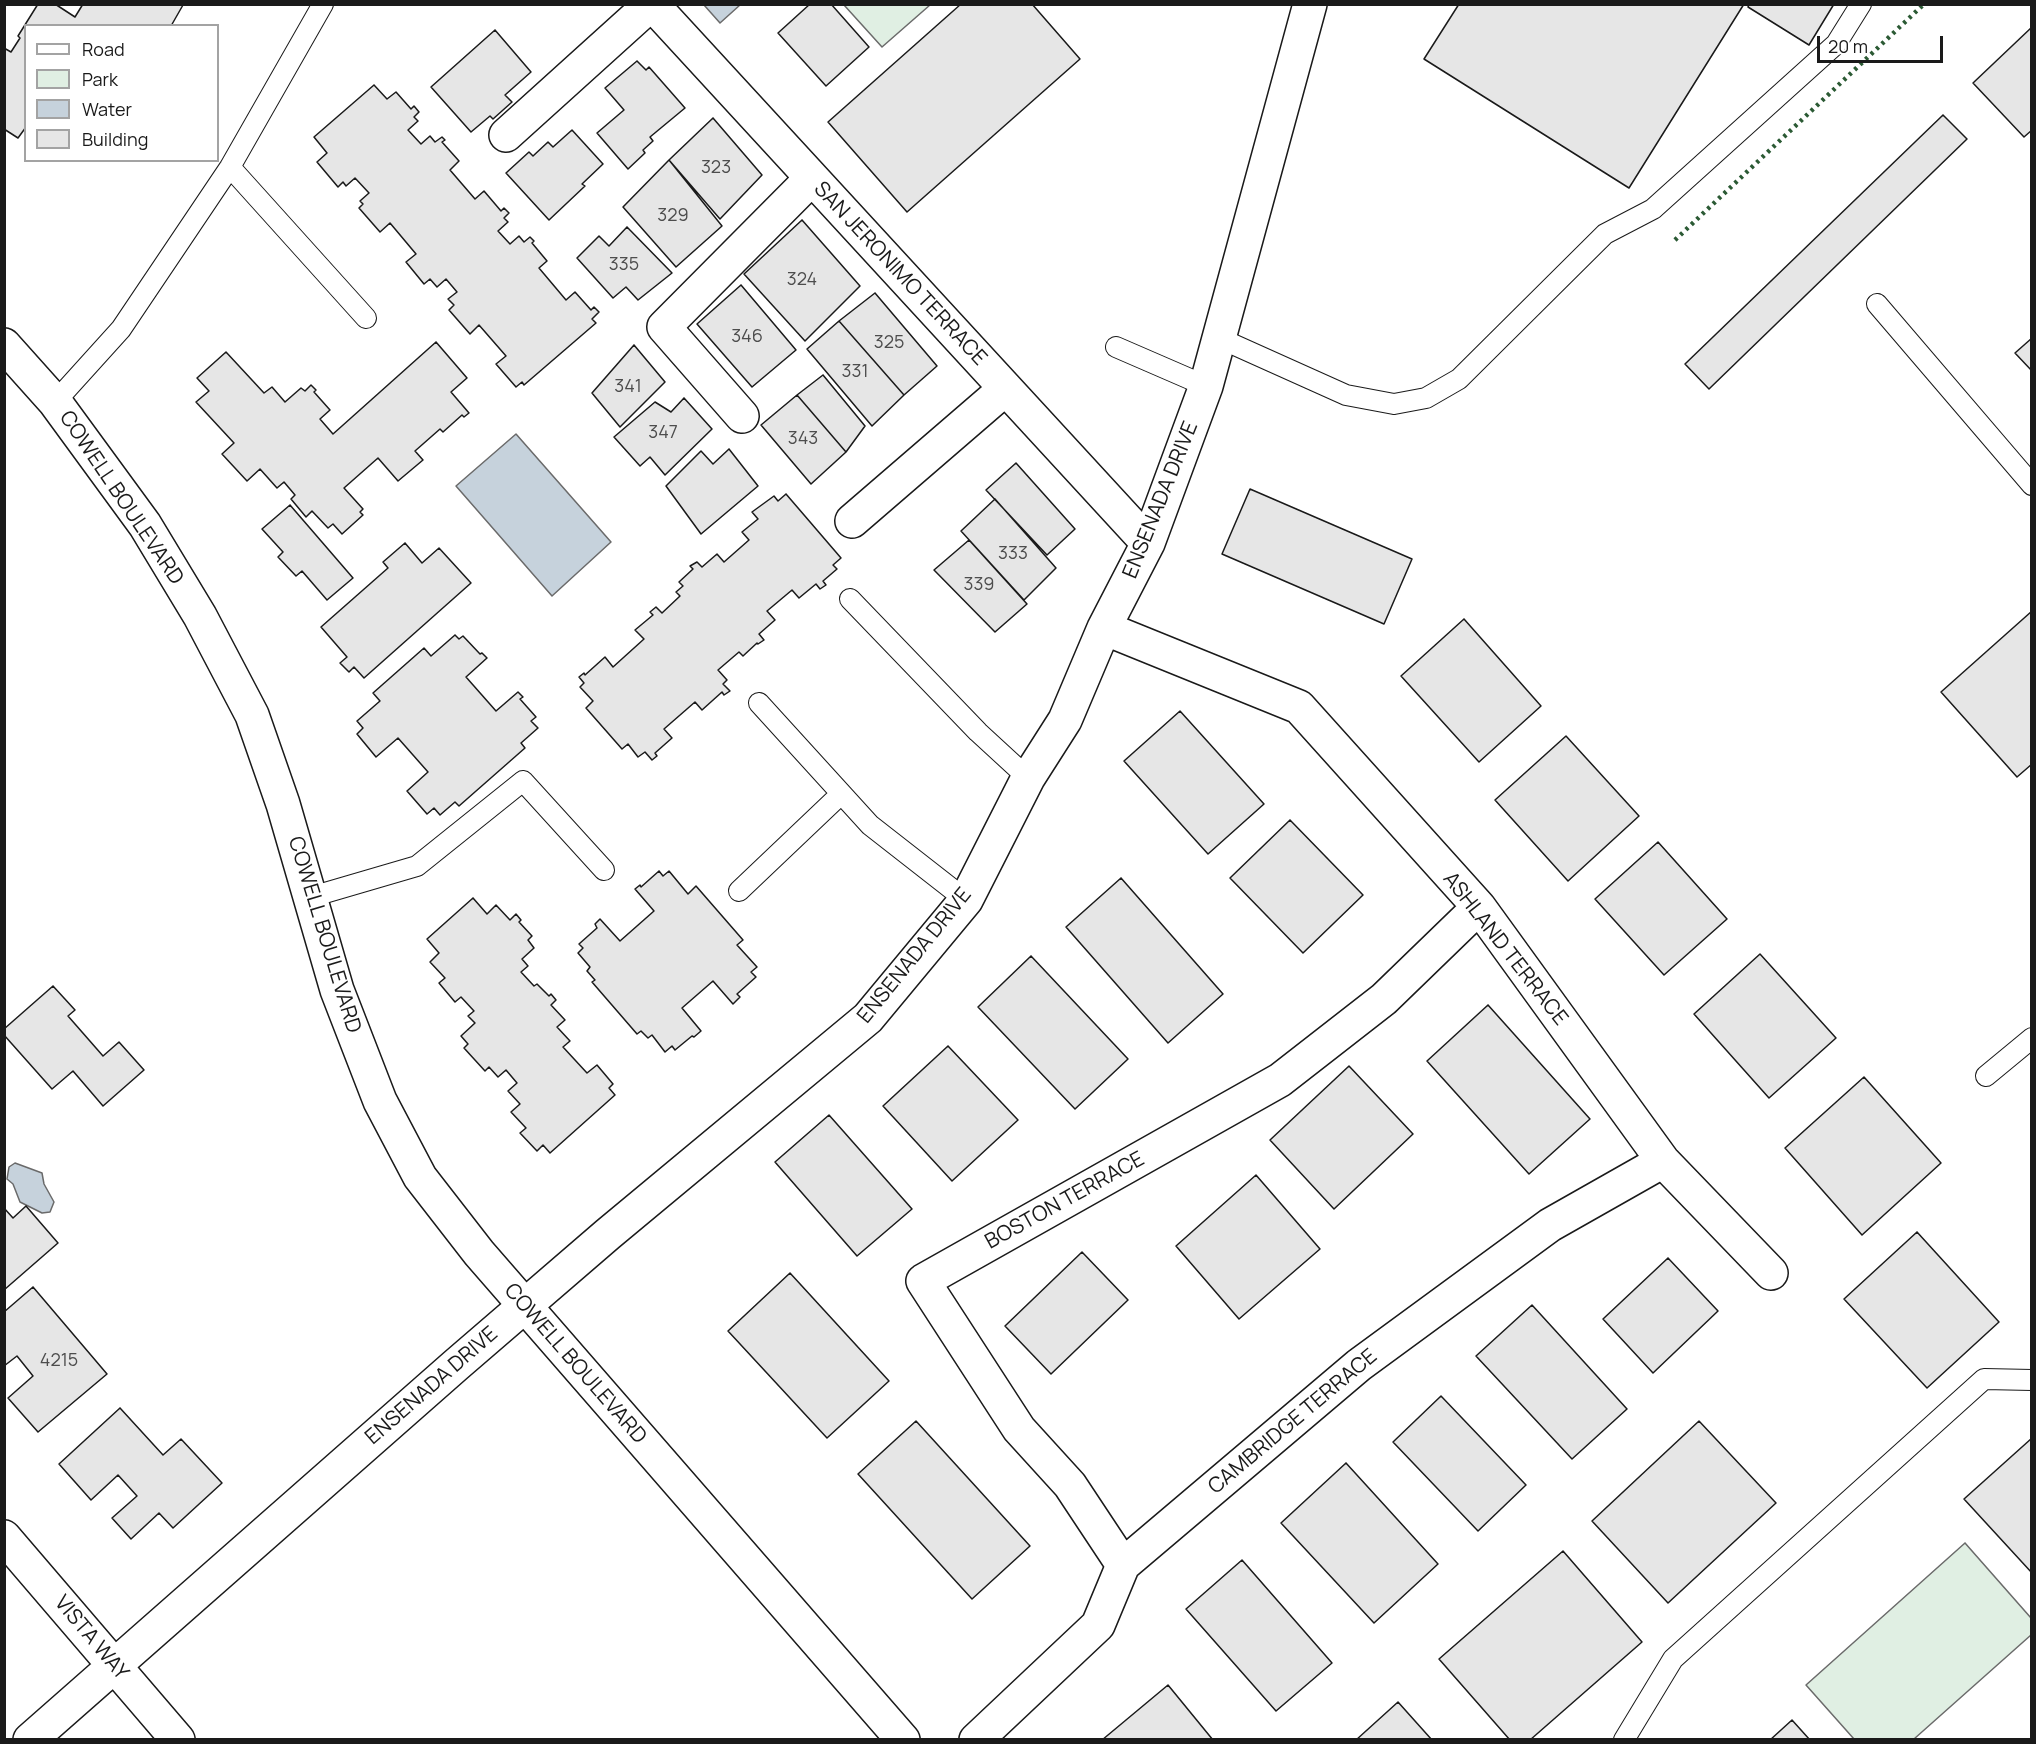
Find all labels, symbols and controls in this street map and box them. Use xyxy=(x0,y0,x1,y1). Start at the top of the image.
legend xyxy=(24,24,219,162)
scale bar xyxy=(1820,24,1946,62)
text: 20 m xyxy=(1828,34,1868,58)
text: Road xyxy=(82,37,125,61)
text: Park xyxy=(82,67,118,91)
text: Water xyxy=(82,97,132,121)
text: Building xyxy=(82,127,148,151)
house number: 323 xyxy=(701,157,731,179)
street label: SAN JERONIMO TERRACE xyxy=(808,177,992,371)
house number: 329 xyxy=(657,205,689,227)
house number: 335 xyxy=(609,254,639,276)
house number: 324 xyxy=(787,269,817,291)
house number: 346 xyxy=(731,326,763,348)
house number: 325 xyxy=(874,332,904,354)
house number: 331 xyxy=(842,361,868,383)
house number: 341 xyxy=(614,376,642,398)
street label: COWELL BOULEVARD xyxy=(53,406,189,590)
street label: ENSENADA DRIVE xyxy=(1118,418,1204,582)
house number: 347 xyxy=(648,422,678,444)
house number: 343 xyxy=(788,428,818,450)
house number: 333 xyxy=(998,543,1028,565)
house number: 339 xyxy=(963,574,995,596)
street label: COWELL BOULEVARD xyxy=(282,834,366,1036)
street label: ASHLAND TERRACE xyxy=(1437,867,1573,1031)
street label: ENSENADA DRIVE xyxy=(853,883,977,1029)
street label: BOSTON TERRACE xyxy=(981,1147,1149,1255)
street label: COWELL BOULEVARD xyxy=(499,1279,651,1449)
street label: ENSENADA DRIVE xyxy=(361,1322,503,1450)
street label: CAMBRIDGE TERRACE xyxy=(1204,1344,1382,1500)
house number: 4215 xyxy=(40,1350,78,1372)
street label: VISTA WAY xyxy=(49,1591,133,1685)

